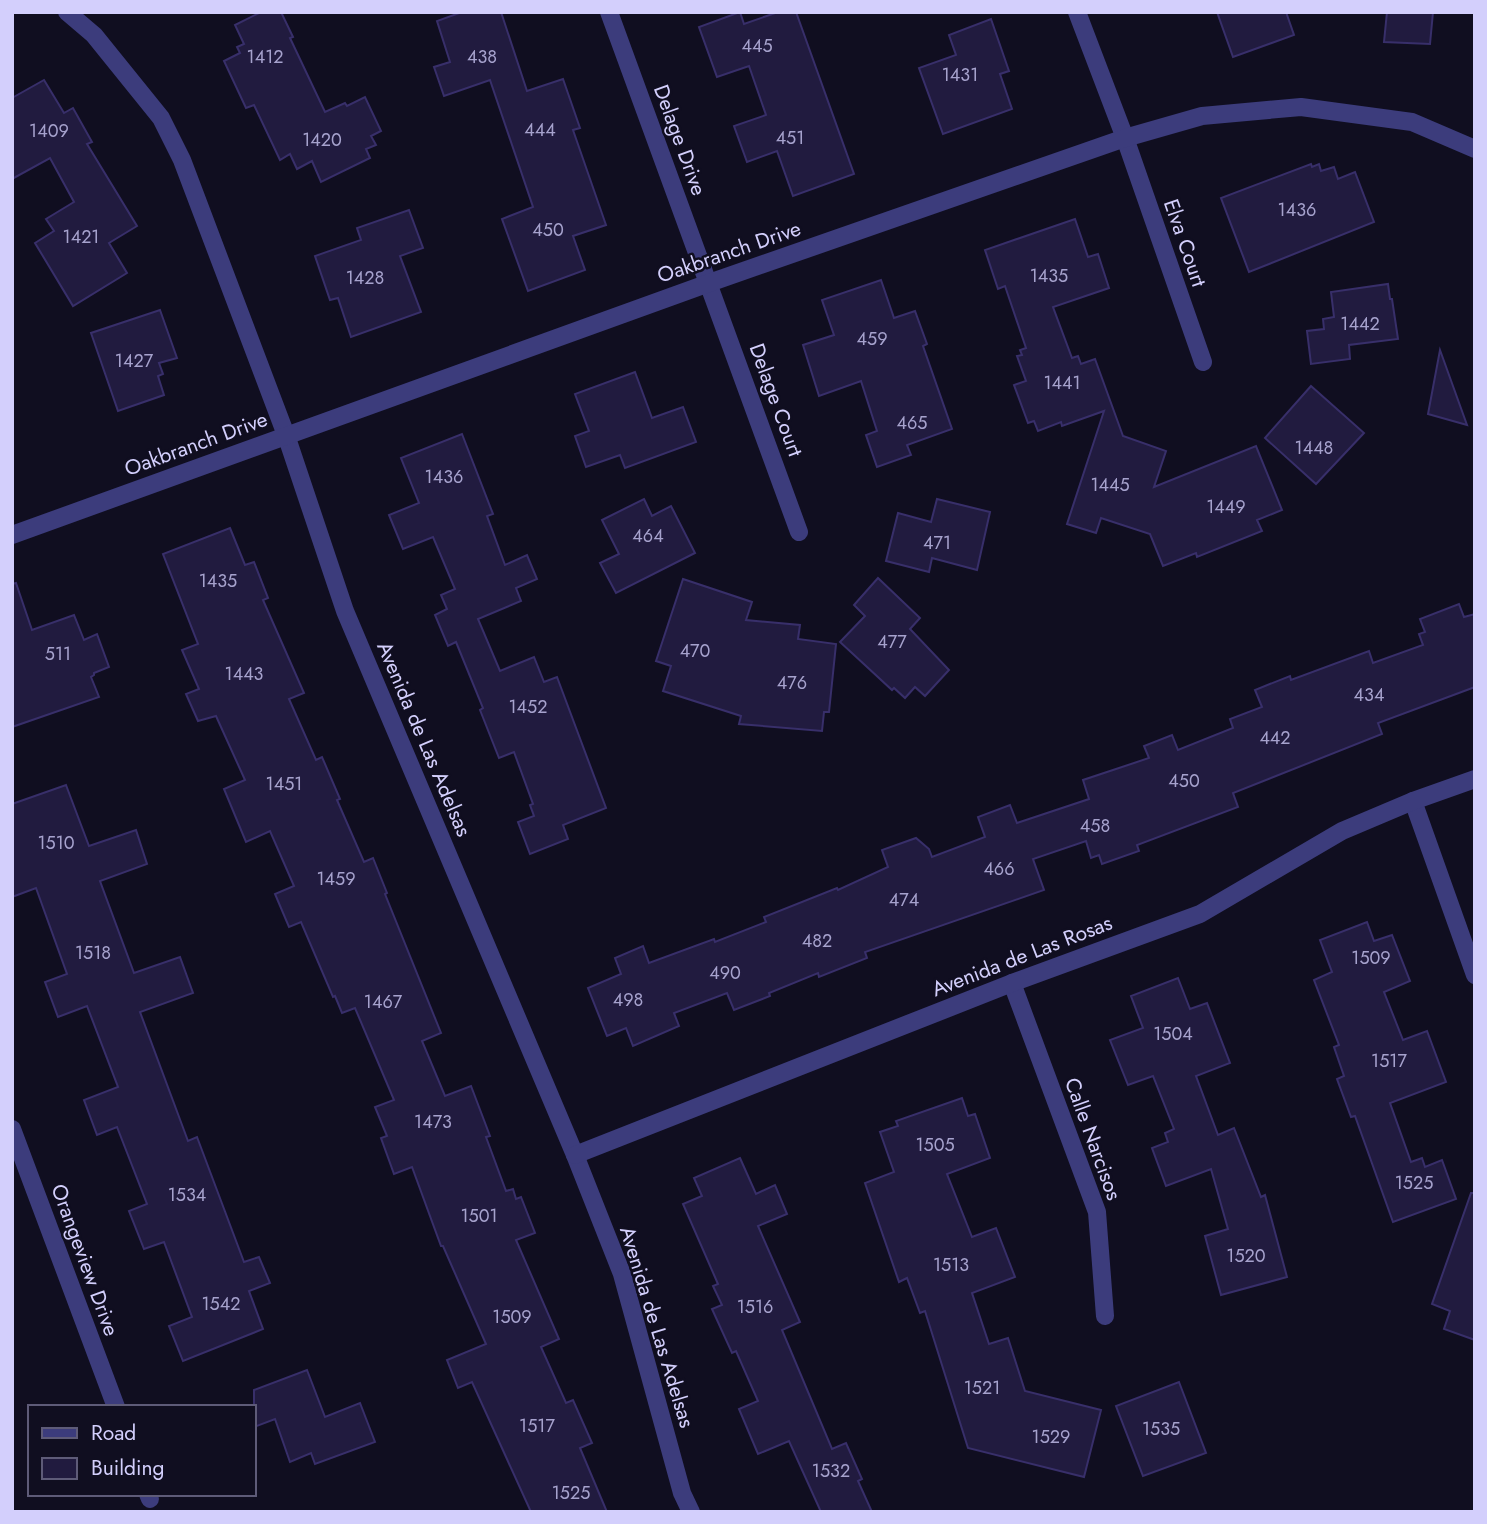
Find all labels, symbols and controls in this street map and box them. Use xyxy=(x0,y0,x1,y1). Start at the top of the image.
house number: 445 xyxy=(741,33,773,59)
house number: 1412 xyxy=(247,44,283,70)
house number: 438 xyxy=(467,44,497,70)
house number: 1431 xyxy=(942,62,978,88)
street label: Delage Drive xyxy=(646,80,714,200)
house number: 444 xyxy=(524,117,556,143)
house number: 1409 xyxy=(29,118,69,144)
house number: 451 xyxy=(776,125,804,151)
house number: 1420 xyxy=(302,127,342,153)
street label: Elva Court xyxy=(1156,195,1214,291)
house number: 1436 xyxy=(1278,197,1316,223)
street label: Oakbranch Drive xyxy=(653,213,805,291)
house number: 450 xyxy=(532,217,564,243)
house number: 1421 xyxy=(63,224,99,250)
house number: 1435 xyxy=(1030,263,1068,289)
house number: 1428 xyxy=(346,265,384,291)
house number: 1442 xyxy=(1340,311,1380,337)
house number: 459 xyxy=(856,326,888,352)
street label: Delage Court xyxy=(742,339,810,461)
house number: 1427 xyxy=(115,348,154,374)
house number: 1441 xyxy=(1043,370,1081,396)
street label: Oakbranch Drive xyxy=(120,404,272,484)
house number: 465 xyxy=(896,410,928,436)
house number: 1448 xyxy=(1295,435,1333,461)
house number: 1436 xyxy=(425,464,463,490)
house number: 1445 xyxy=(1090,472,1130,498)
house number: 1449 xyxy=(1206,494,1246,520)
house number: 464 xyxy=(632,523,664,549)
house number: 471 xyxy=(923,530,951,556)
house number: 1435 xyxy=(199,568,237,594)
house number: 477 xyxy=(877,629,907,655)
street label: Avenida de Las Adelsas xyxy=(369,637,479,841)
house number: 470 xyxy=(680,638,711,664)
house number: 511 xyxy=(45,641,71,667)
house number: 1443 xyxy=(225,661,264,687)
house number: 476 xyxy=(777,670,807,696)
house number: 434 xyxy=(1354,682,1384,708)
house number: 1452 xyxy=(509,694,548,720)
house number: 442 xyxy=(1259,725,1291,751)
house number: 450 xyxy=(1168,768,1200,794)
house number: 1451 xyxy=(266,771,302,797)
house number: 458 xyxy=(1080,813,1110,839)
house number: 1510 xyxy=(37,830,75,856)
house number: 466 xyxy=(983,856,1015,882)
house number: 1459 xyxy=(316,866,356,892)
house number: 474 xyxy=(889,887,919,913)
street label: Avenida de Las Rosas xyxy=(927,908,1117,1004)
house number: 482 xyxy=(802,928,832,954)
house number: 1518 xyxy=(75,940,111,966)
house number: 1509 xyxy=(1351,945,1391,971)
house number: 490 xyxy=(709,960,741,986)
house number: 498 xyxy=(613,987,643,1013)
house number: 1467 xyxy=(364,989,403,1015)
house number: 1504 xyxy=(1153,1021,1193,1047)
house number: 1517 xyxy=(1371,1048,1407,1074)
street label: Calle Narcisos xyxy=(1057,1074,1129,1204)
house number: 1473 xyxy=(414,1109,452,1135)
house number: 1505 xyxy=(915,1132,955,1158)
house number: 1525 xyxy=(1395,1170,1433,1196)
street label: Orangeview Drive xyxy=(44,1180,126,1340)
house number: 1534 xyxy=(168,1182,206,1208)
house number: 1501 xyxy=(460,1203,498,1229)
street label: Avenida de Las Adelsas xyxy=(612,1223,702,1431)
house number: 1520 xyxy=(1226,1243,1266,1269)
house number: 1513 xyxy=(933,1252,969,1278)
house number: 1542 xyxy=(202,1291,241,1317)
house number: 1516 xyxy=(737,1294,773,1320)
house number: 1509 xyxy=(492,1304,532,1330)
house number: 1521 xyxy=(964,1375,1000,1401)
legend xyxy=(28,1405,256,1496)
house number: 1517 xyxy=(519,1413,555,1439)
house number: 1535 xyxy=(1142,1416,1180,1442)
text: Road xyxy=(91,1418,136,1448)
house number: 1529 xyxy=(1032,1424,1070,1450)
text: Building xyxy=(91,1453,164,1483)
house number: 1532 xyxy=(812,1458,850,1484)
house number: 1525 xyxy=(552,1480,590,1506)

